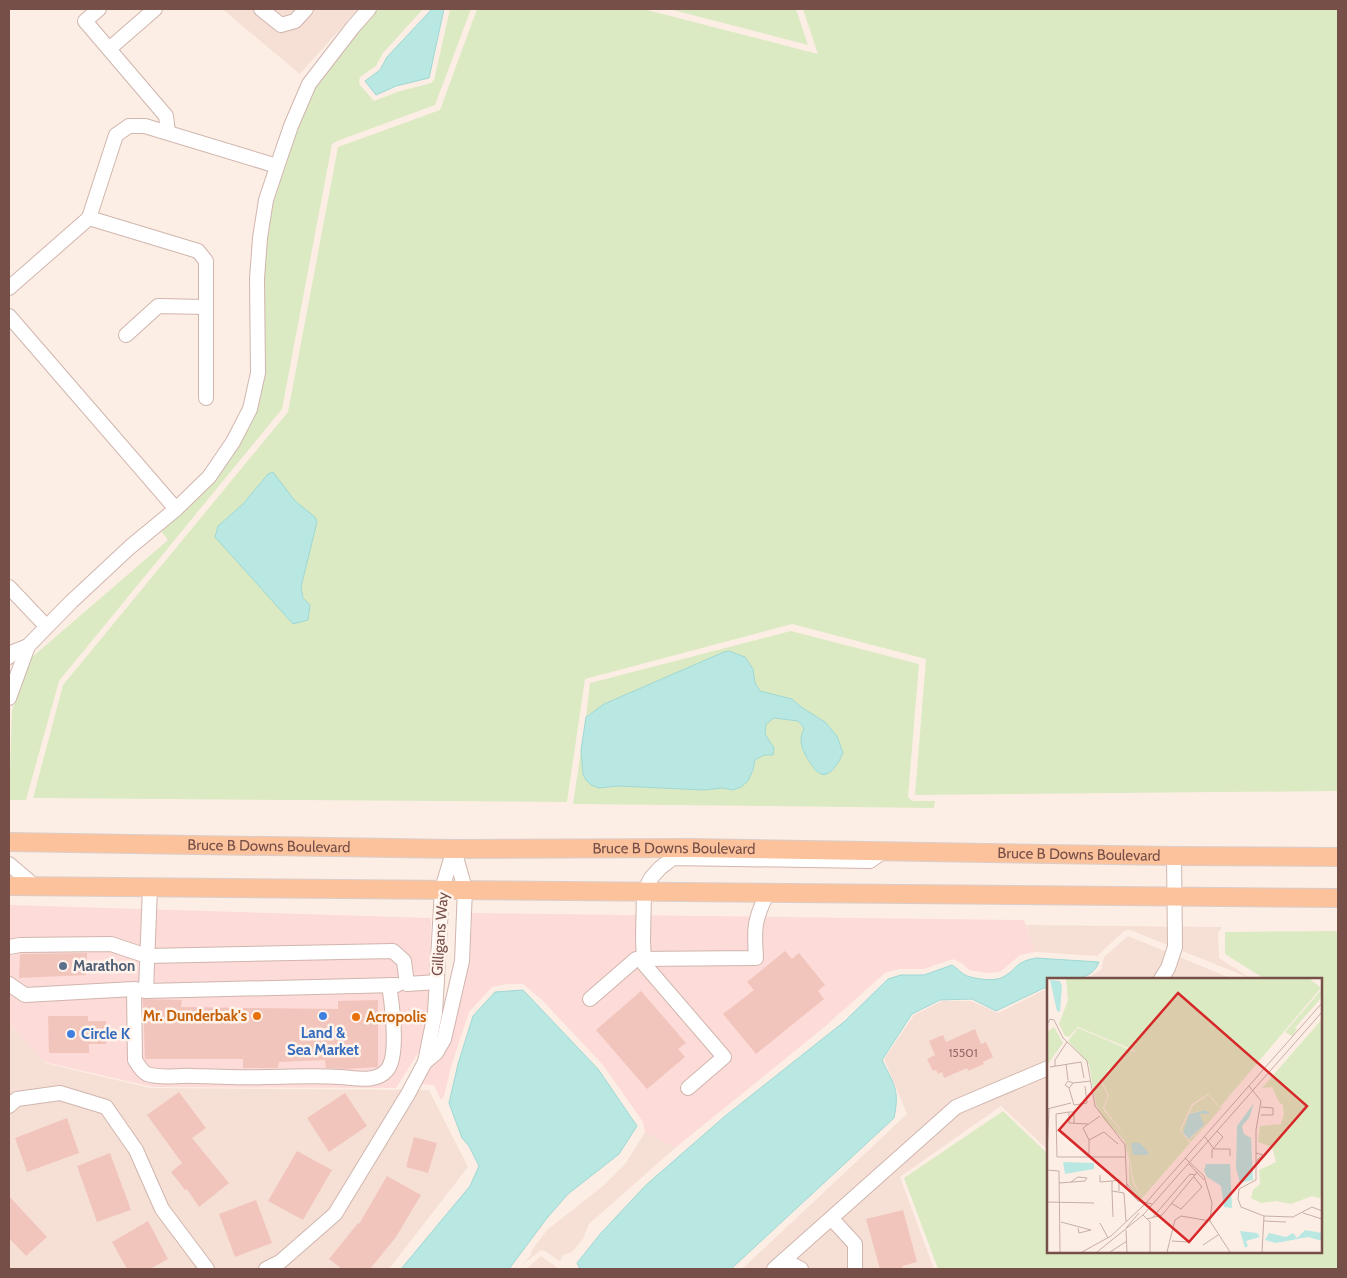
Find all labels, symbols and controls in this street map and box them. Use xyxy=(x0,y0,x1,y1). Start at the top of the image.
street label: Bruce B Downs Boulevard xyxy=(187,836,351,856)
street label: Bruce B Downs Boulevard xyxy=(592,839,756,858)
street label: Bruce B Downs Boulevard xyxy=(997,844,1161,865)
street label: Gilligans Way xyxy=(428,891,452,977)
place label: Marathon xyxy=(73,957,135,975)
marker: Marathon xyxy=(57,960,69,972)
inset map xyxy=(1047,978,1322,1253)
place label: Mr. Dunderbak's xyxy=(143,1007,247,1025)
place label: Acropolis xyxy=(366,1008,426,1026)
marker: Mr. Dunderbak's xyxy=(251,1010,263,1022)
marker: Land & Sea Market xyxy=(317,1010,329,1022)
marker: Acropolis xyxy=(350,1011,362,1023)
place label: Land & Sea Market xyxy=(287,1024,359,1059)
place label: Circle K xyxy=(81,1025,131,1043)
marker: Circle K xyxy=(65,1028,77,1040)
house number: 15501 xyxy=(948,1045,978,1060)

